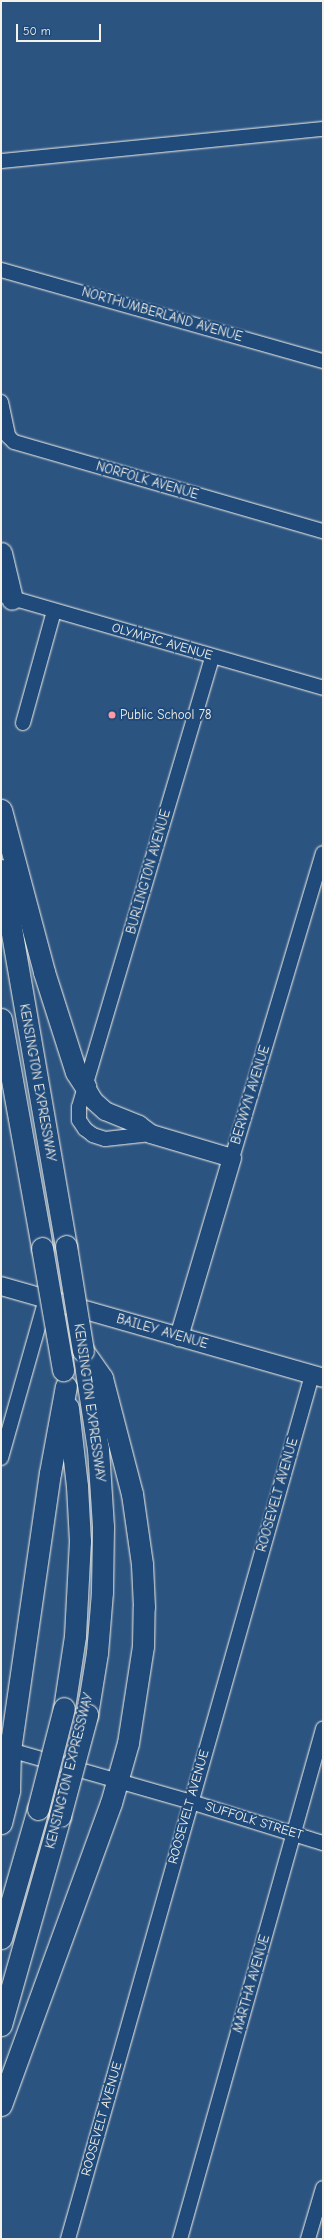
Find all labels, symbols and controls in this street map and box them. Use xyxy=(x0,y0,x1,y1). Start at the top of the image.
scale bar xyxy=(18,16,103,42)
text: 50 m xyxy=(23,24,51,38)
street label: NORTHUMBERLAND AVENUE xyxy=(80,285,244,345)
street label: NORFOLK AVENUE xyxy=(94,459,200,503)
street label: OLYMPIC AVENUE xyxy=(110,620,214,664)
place label: Public School 78 xyxy=(120,707,211,723)
marker: Public School 78 xyxy=(107,710,117,720)
street label: BURLINGTON AVENUE xyxy=(124,808,174,936)
street label: KENSINGTON EXPRESSWAY xyxy=(15,1003,59,1163)
street label: BERWYN AVENUE xyxy=(229,1044,273,1146)
street label: BAILEY AVENUE xyxy=(115,1312,209,1352)
street label: KENSINGTON EXPRESSWAY xyxy=(70,1323,108,1483)
street label: ROOSEVELT AVENUE xyxy=(254,1436,302,1554)
street label: KENSINGTON EXPRESSWAY xyxy=(43,1691,97,1851)
street label: ROOSEVELT AVENUE xyxy=(165,1748,213,1866)
street label: SUFFOLK STREET xyxy=(203,1799,305,1843)
street label: MARTHA AVENUE xyxy=(231,1933,273,2035)
street label: ROOSEVELT AVENUE xyxy=(78,2060,126,2178)

